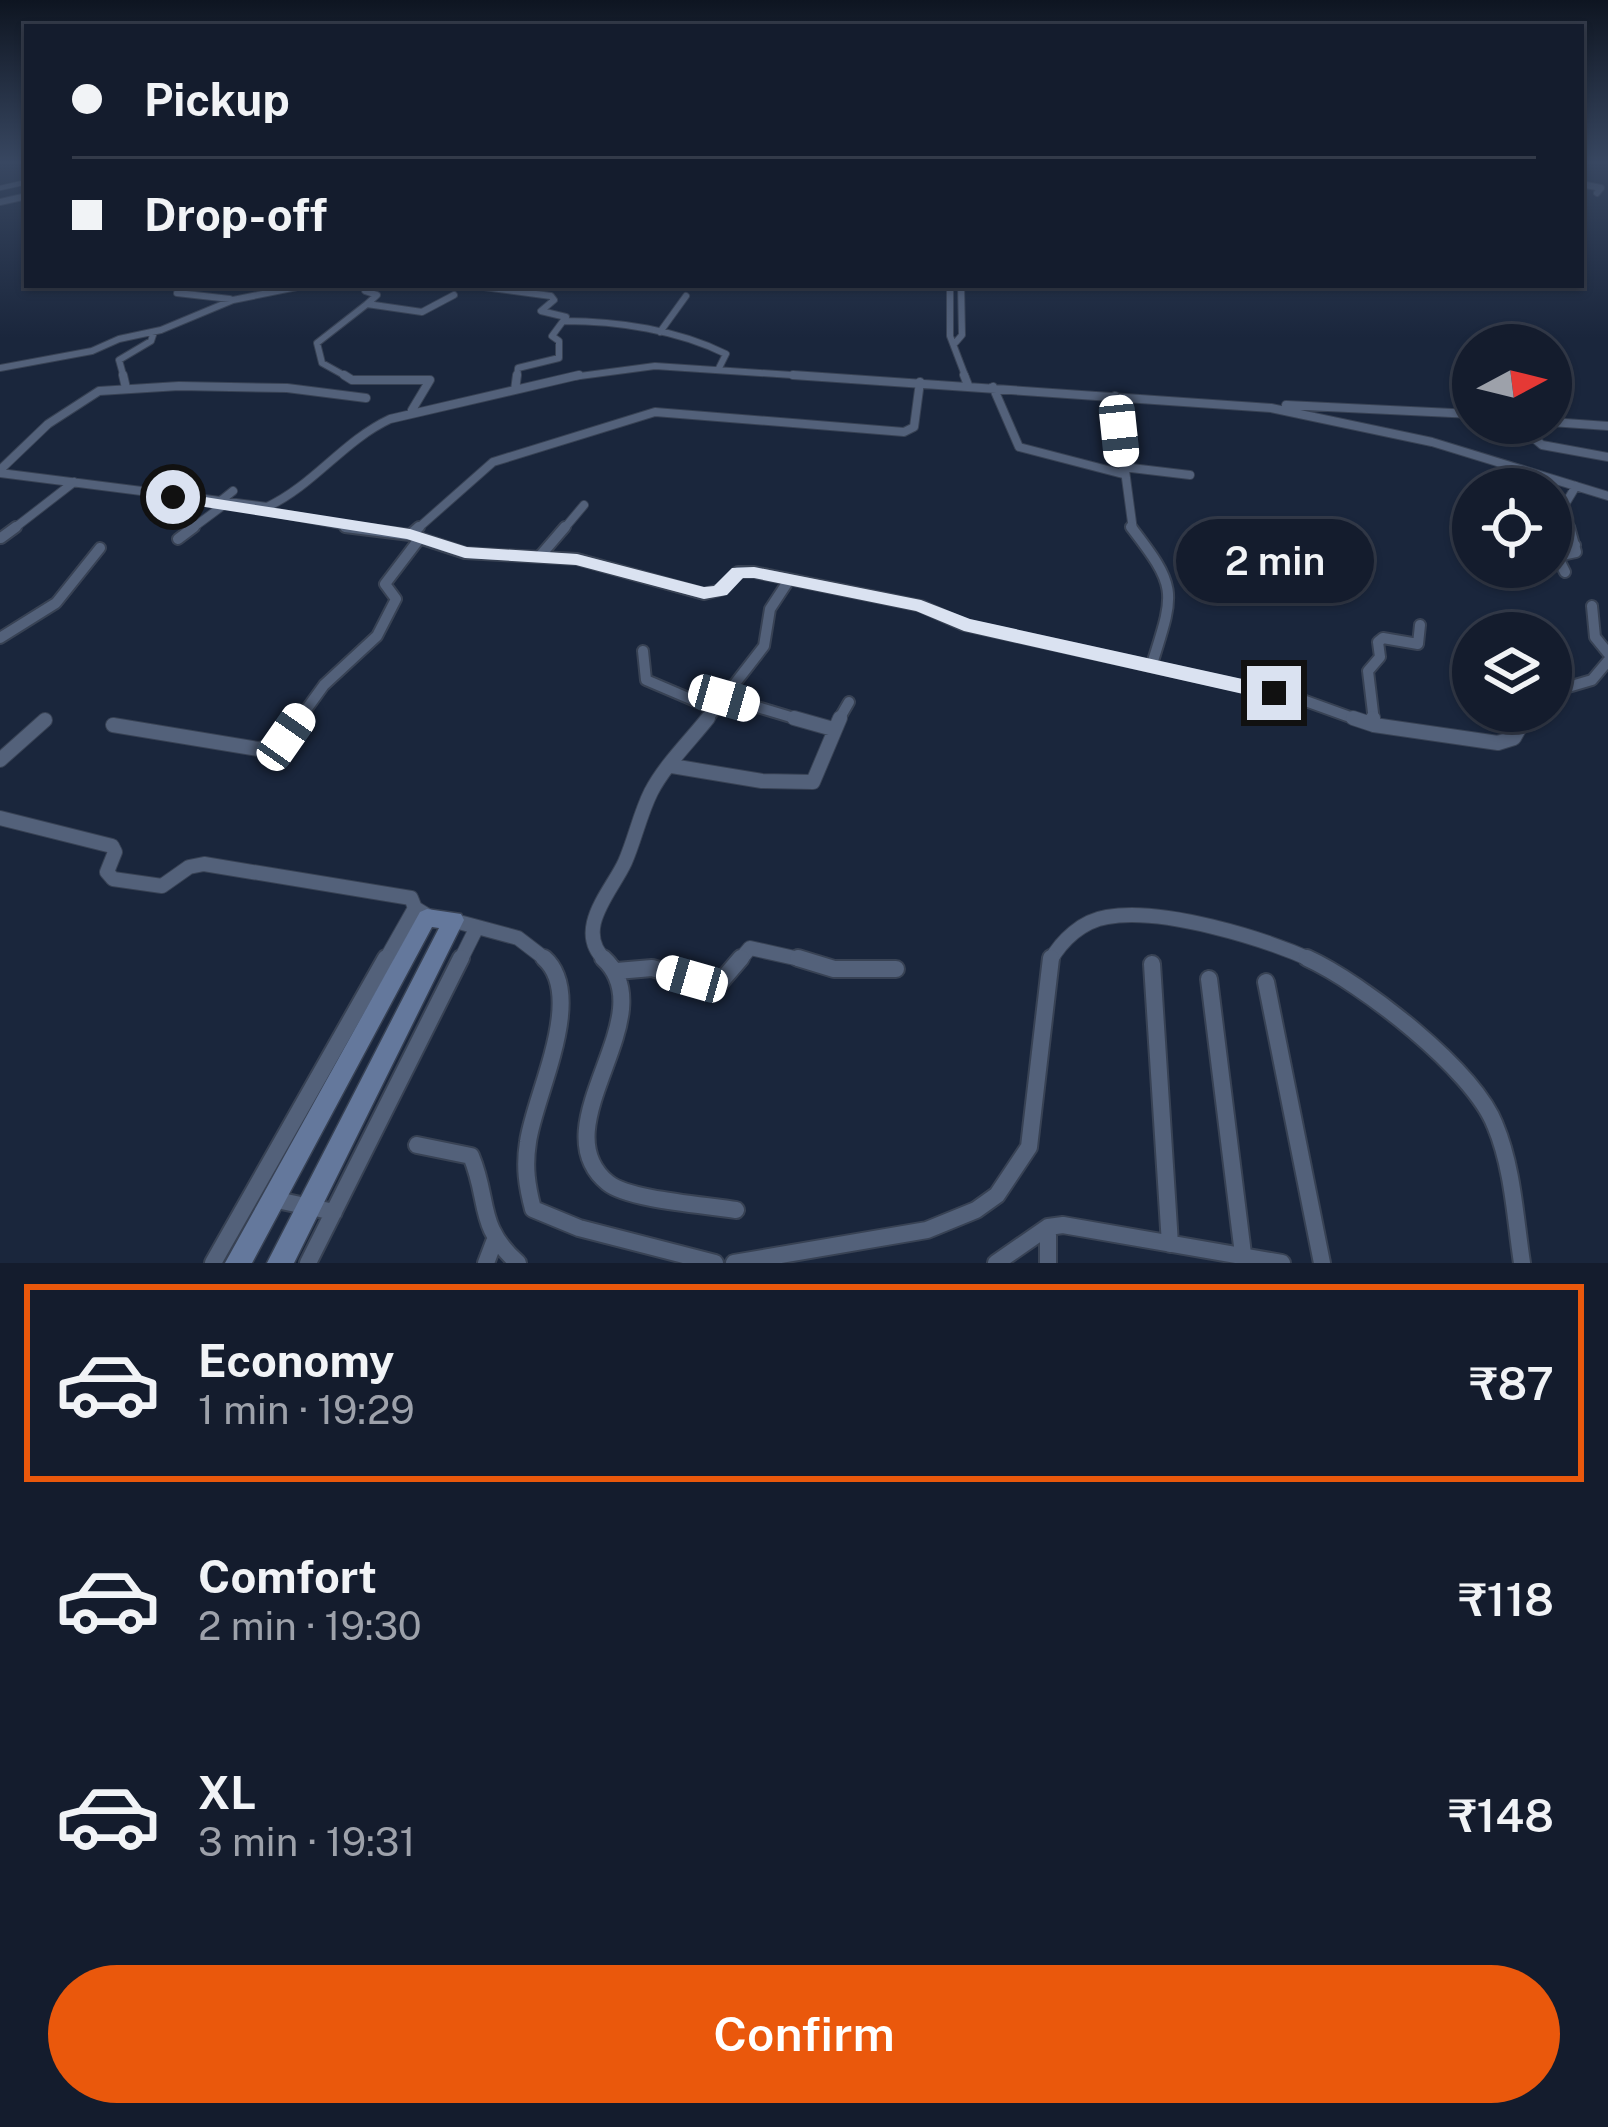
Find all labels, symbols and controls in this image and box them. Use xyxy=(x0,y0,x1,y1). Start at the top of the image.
text: Pickup xyxy=(144,73,290,126)
text: Drop-off xyxy=(144,188,327,241)
north arrow xyxy=(1452,324,1572,444)
map controls xyxy=(1452,324,1572,732)
car xyxy=(1097,393,1141,469)
button: locate xyxy=(1452,468,1572,588)
route start xyxy=(146,470,200,524)
callout: 2 min xyxy=(1175,519,1373,603)
text: 2 min xyxy=(1225,538,1325,584)
button: layers xyxy=(1452,612,1572,732)
route end xyxy=(1247,666,1301,720)
car xyxy=(684,671,764,725)
car xyxy=(251,697,321,777)
car xyxy=(652,952,732,1006)
icon: car xyxy=(54,1329,162,1437)
text: Economy xyxy=(198,1334,394,1387)
text: ₹87 xyxy=(1470,1357,1554,1410)
text: 1 min · 19:29 xyxy=(198,1387,415,1433)
icon: car xyxy=(54,1545,162,1653)
text: Comfort xyxy=(198,1550,377,1603)
text: ₹118 xyxy=(1459,1573,1554,1626)
text: 2 min · 19:30 xyxy=(198,1603,422,1649)
icon: car xyxy=(54,1761,162,1869)
text: XL xyxy=(198,1766,256,1819)
text: ₹148 xyxy=(1449,1789,1554,1842)
text: 3 min · 19:31 xyxy=(198,1819,415,1865)
button: Confirm xyxy=(48,1965,1560,2103)

